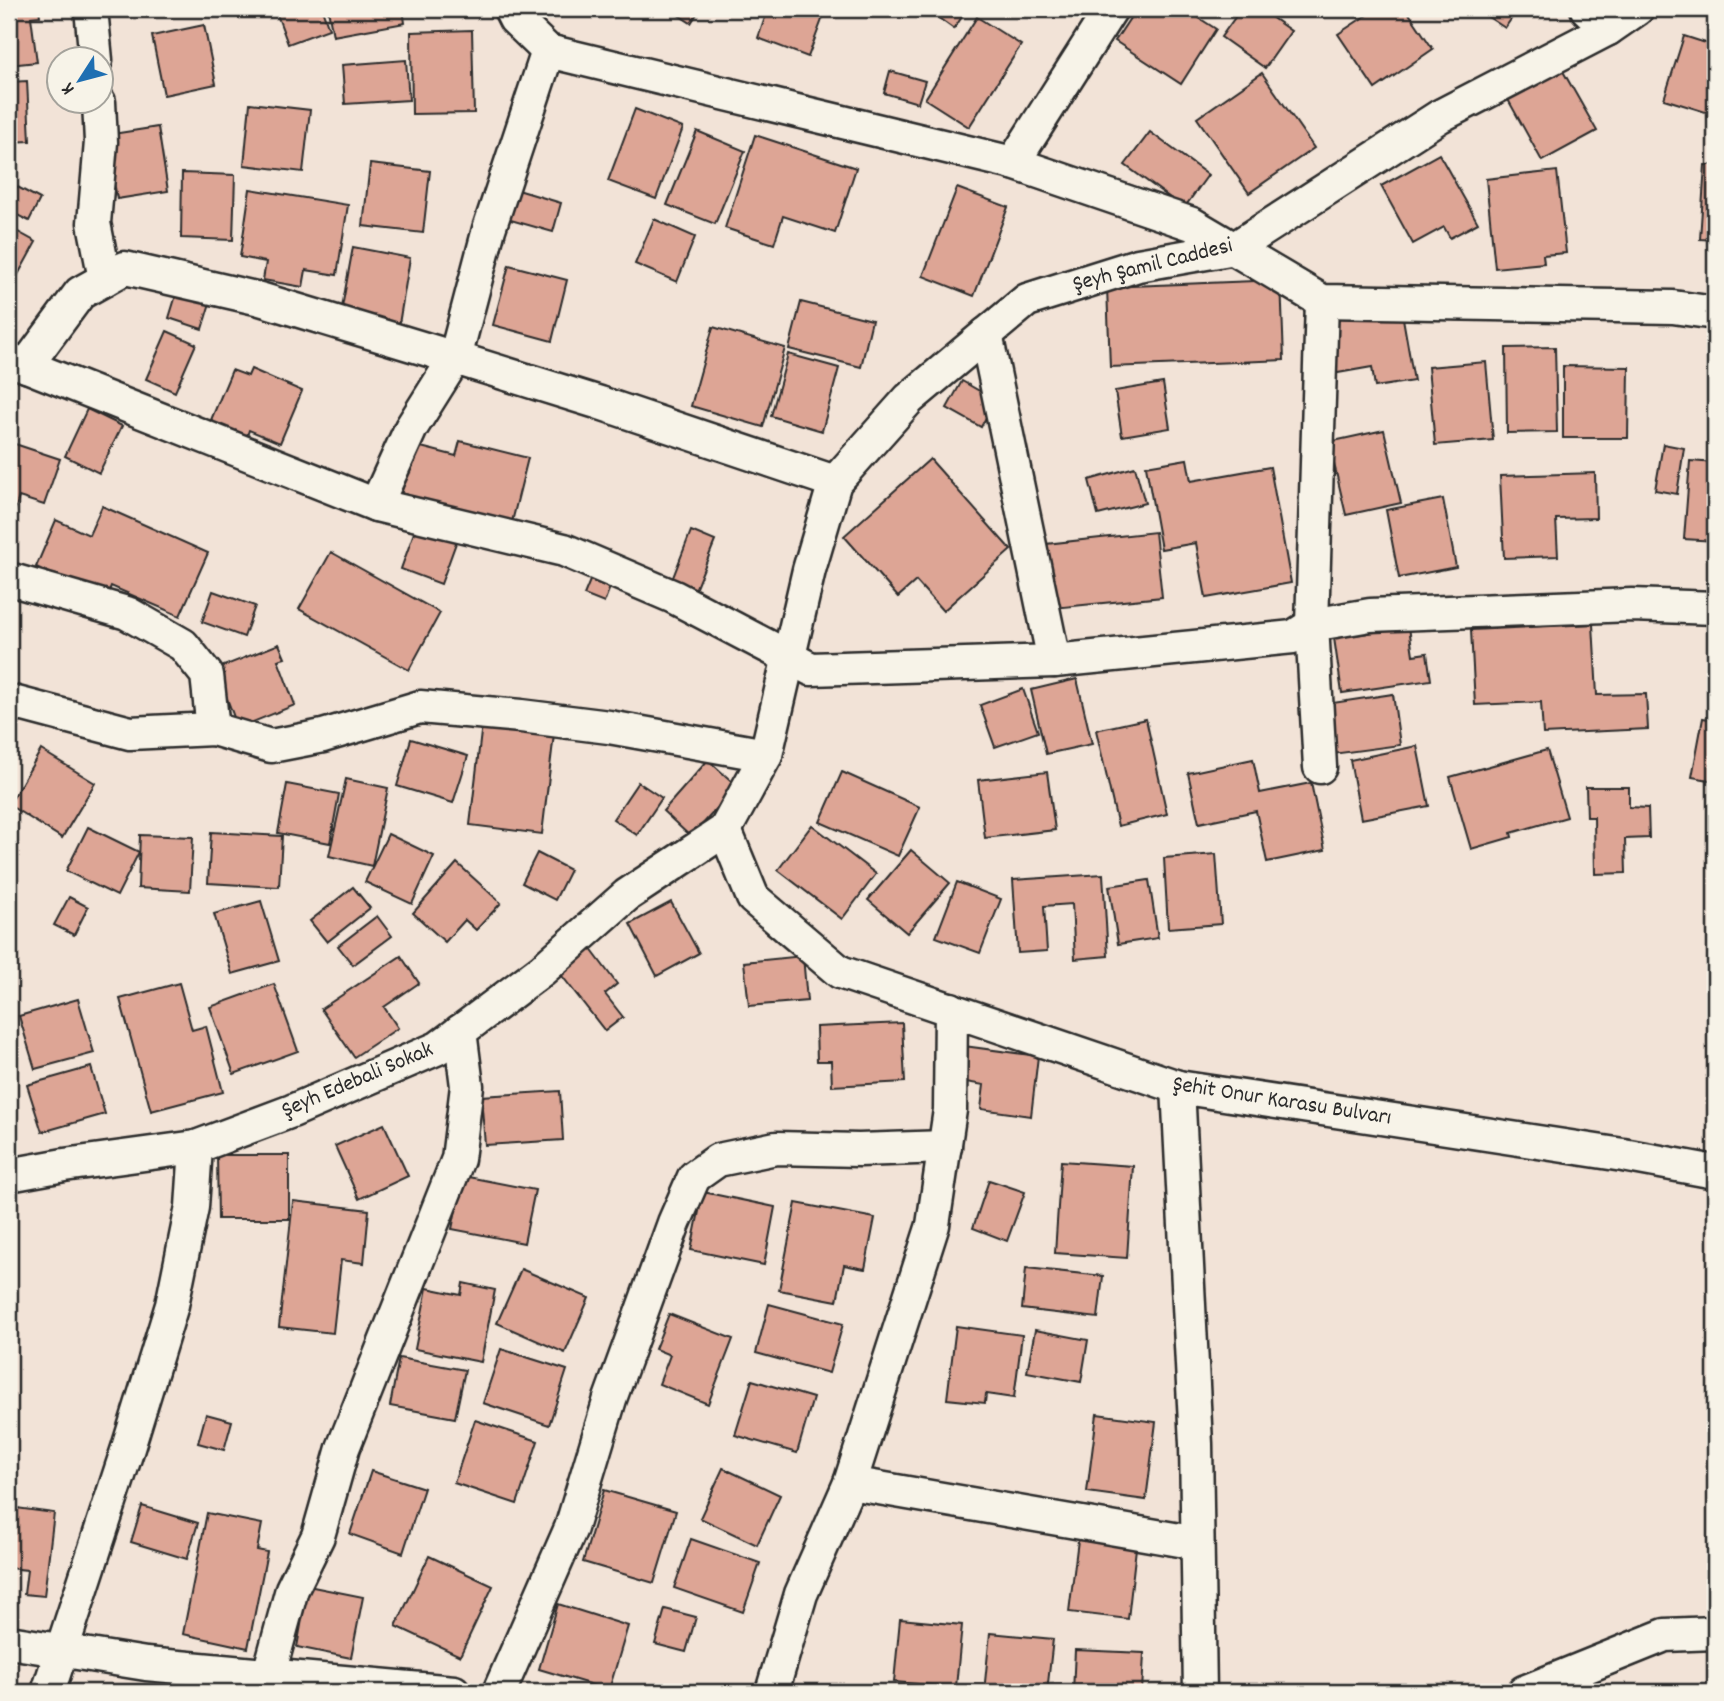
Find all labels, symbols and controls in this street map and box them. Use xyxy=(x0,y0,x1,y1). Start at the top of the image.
north arrow xyxy=(46,46,116,116)
text: K xyxy=(55,76,83,99)
street label: Şeyh Şamil Caddesi xyxy=(1070,230,1236,302)
street label: Şeyh Edebali Sokak xyxy=(277,1034,439,1128)
street label: Şehit Onur Karasu Bulvarı xyxy=(1170,1068,1394,1136)

